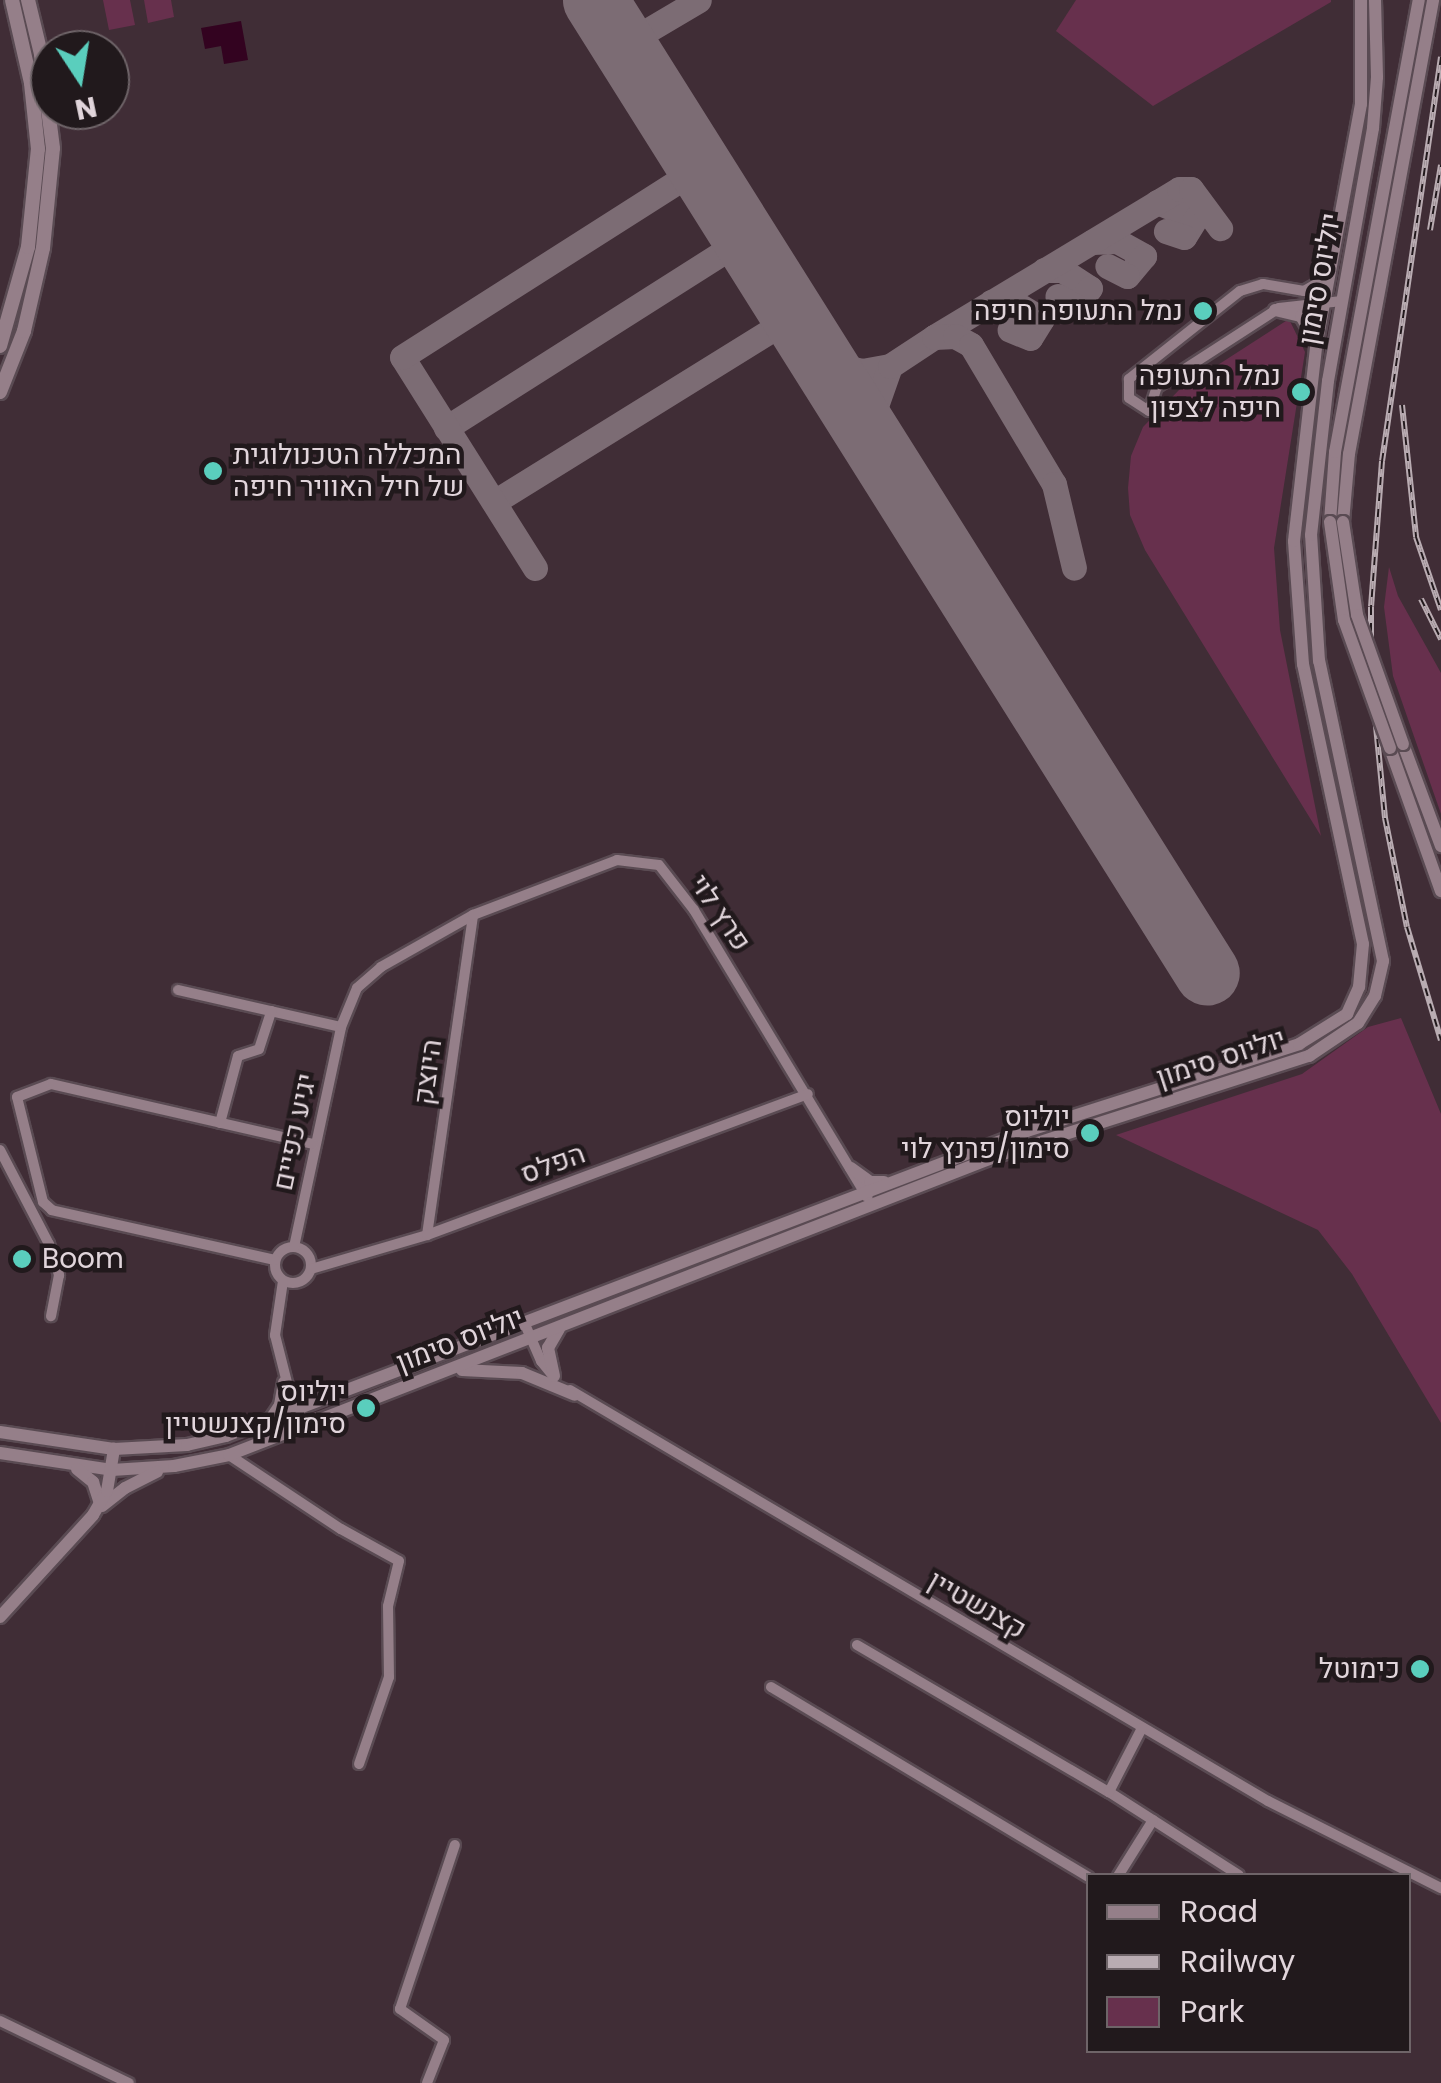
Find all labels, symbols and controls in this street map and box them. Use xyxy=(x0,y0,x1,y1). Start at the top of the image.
north arrow xyxy=(30,30,130,130)
text: N xyxy=(72,87,100,129)
street label: יוליוס סימון xyxy=(1292,210,1348,348)
place label: נמל התעופה חיפה xyxy=(974,294,1183,328)
marker: נמל התעופה חיפה xyxy=(1192,300,1214,322)
place label: נמל התעופה חיפה לצפון xyxy=(1139,359,1281,425)
marker: נמל התעופה חיפה לצפון xyxy=(1290,381,1312,403)
place label: המכללה הטכנולוגית של חיל האוויר חיפה xyxy=(233,438,464,504)
marker: המכללה הטכנולוגית של חיל האוויר חיפה xyxy=(202,460,224,482)
street label: פרץ לוי xyxy=(682,868,758,958)
street label: יוליוס סימון xyxy=(1152,1021,1290,1095)
street label: היוצק xyxy=(407,1037,449,1107)
street label: יגיע כפיים xyxy=(266,1070,324,1194)
place label: יוליוס סימון/פרנץ לוי xyxy=(901,1100,1070,1166)
marker: יוליוס סימון/פרנץ לוי xyxy=(1079,1122,1101,1144)
street label: הפלס xyxy=(516,1137,590,1191)
place label: Boom xyxy=(42,1242,124,1276)
marker: Boom xyxy=(11,1248,33,1270)
street label: יוליוס סימון xyxy=(392,1300,528,1380)
place label: יוליוס סימון/קצנשטיין xyxy=(165,1375,346,1441)
marker: יוליוס סימון/קצנשטיין xyxy=(355,1397,377,1419)
street label: קצנשטיין xyxy=(922,1564,1032,1646)
place label: כימוטל xyxy=(1319,1652,1400,1686)
marker: כימוטל xyxy=(1409,1658,1431,1680)
legend xyxy=(1086,1873,1411,2053)
text: Road xyxy=(1180,1890,1258,1933)
text: Railway xyxy=(1180,1940,1295,1983)
text: Park xyxy=(1180,1990,1244,2033)

